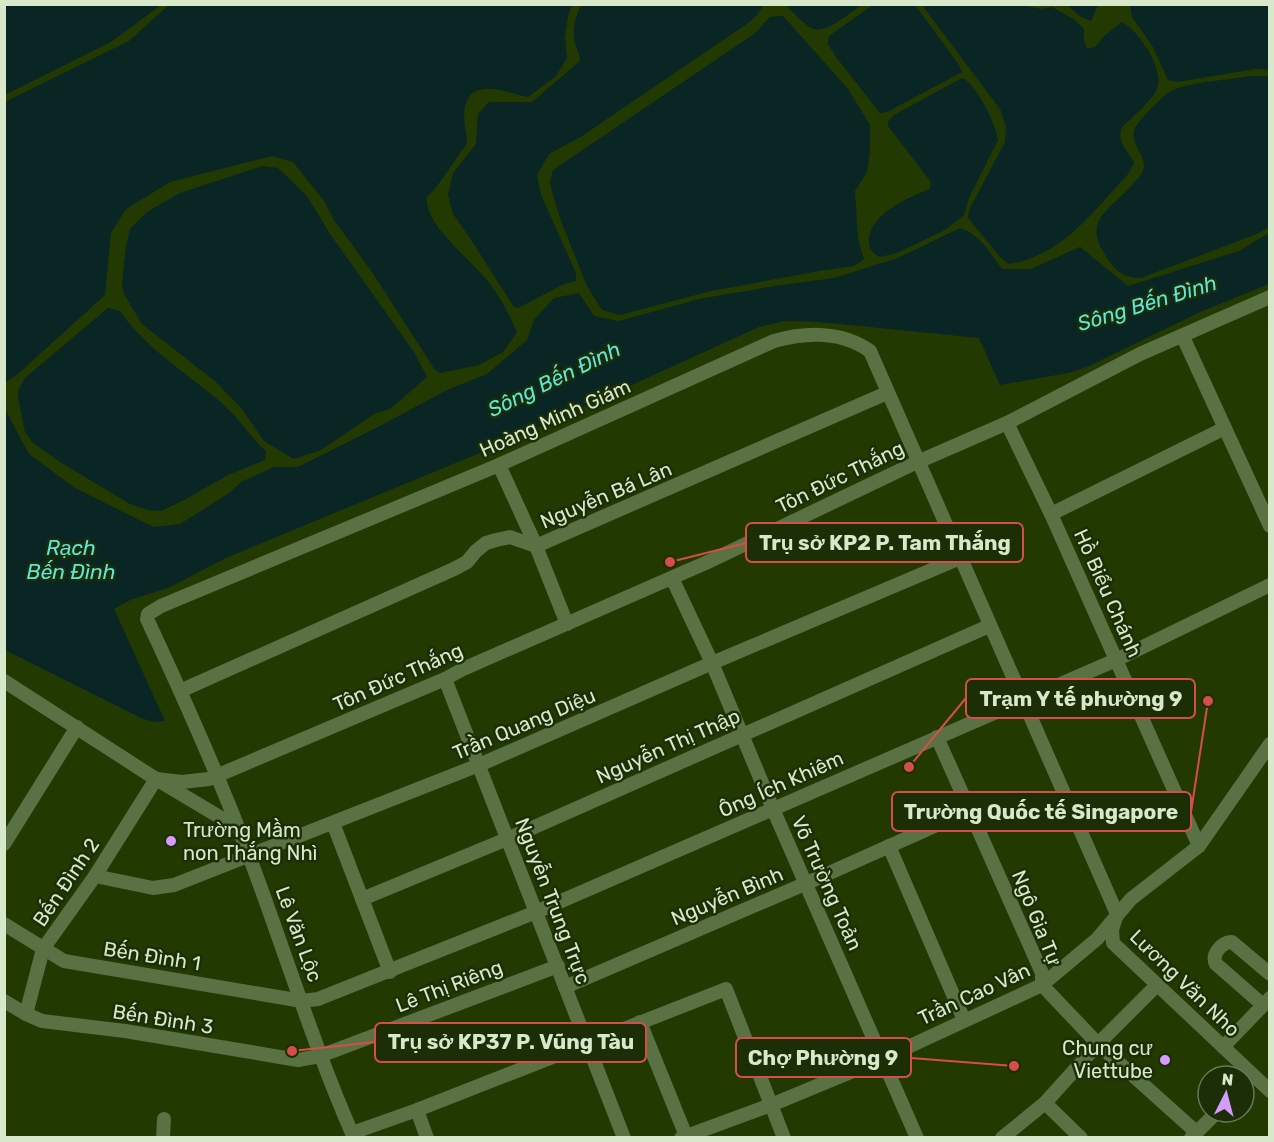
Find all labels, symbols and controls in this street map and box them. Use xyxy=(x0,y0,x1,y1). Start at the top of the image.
water label: Sông Bến Đình xyxy=(1074,270,1220,336)
water label: Sông Bến Đình xyxy=(484,336,624,422)
street label: Hoàng Minh Giám xyxy=(476,374,634,462)
street label: Tôn Đức Thắng xyxy=(772,435,908,518)
street label: Nguyễn Bá Lân xyxy=(537,457,675,533)
callout: Trụ sở KP2 P. Tam Thắng xyxy=(746,523,1023,562)
street label: Hồ Biểu Chánh xyxy=(1069,525,1147,661)
text: Trụ sở KP2 P. Tam Thắng xyxy=(759,530,1011,555)
water label: Rạch Bến Đình xyxy=(26,535,116,584)
street label: Tôn Đức Thắng xyxy=(329,637,467,716)
callout: Trạm Y tế phường 9 xyxy=(966,679,1195,718)
street label: Trần Quang Diệu xyxy=(449,683,599,765)
text: Trạm Y tế phường 9 xyxy=(980,686,1182,711)
street label: Nguyễn Thị Thập xyxy=(592,704,744,788)
street label: Ông Ích Khiêm xyxy=(715,746,847,822)
callout: Trường Quốc tế Singapore xyxy=(892,792,1191,831)
text: Trường Quốc tế Singapore xyxy=(904,799,1178,824)
street label: Võ Trường Toản xyxy=(787,812,867,954)
street label: Nguyễn Trung Trực xyxy=(510,814,596,988)
place label: Trường Mầm non Thắng Nhì xyxy=(183,818,317,865)
street label: Bến Đình 2 xyxy=(28,833,104,931)
marker: Trường Mầm non Thắng Nhì xyxy=(164,834,178,848)
street label: Nguyễn Bình xyxy=(667,862,787,930)
street label: Ngô Gia Tự xyxy=(1007,867,1067,969)
street label: Lê Văn Lộc xyxy=(271,883,327,985)
street label: Lương Văn Nho xyxy=(1125,924,1245,1042)
street label: Bến Đình 1 xyxy=(102,936,202,976)
street label: Lê Thị Riêng xyxy=(392,955,506,1017)
street label: Trần Cao Vân xyxy=(914,957,1034,1030)
street label: Bến Đình 3 xyxy=(111,999,215,1039)
callout: Trụ sở KP37 P. Vũng Tàu xyxy=(375,1023,646,1062)
text: Trụ sở KP37 P. Vũng Tàu xyxy=(388,1029,634,1054)
place label: Chung cư Viettube xyxy=(1062,1036,1153,1083)
callout: Chợ Phường 9 xyxy=(736,1038,911,1077)
text: Chợ Phường 9 xyxy=(748,1045,898,1070)
marker: Chung cư Viettube xyxy=(1158,1053,1172,1067)
north arrow xyxy=(1196,1064,1256,1124)
text: N xyxy=(1221,1070,1234,1090)

